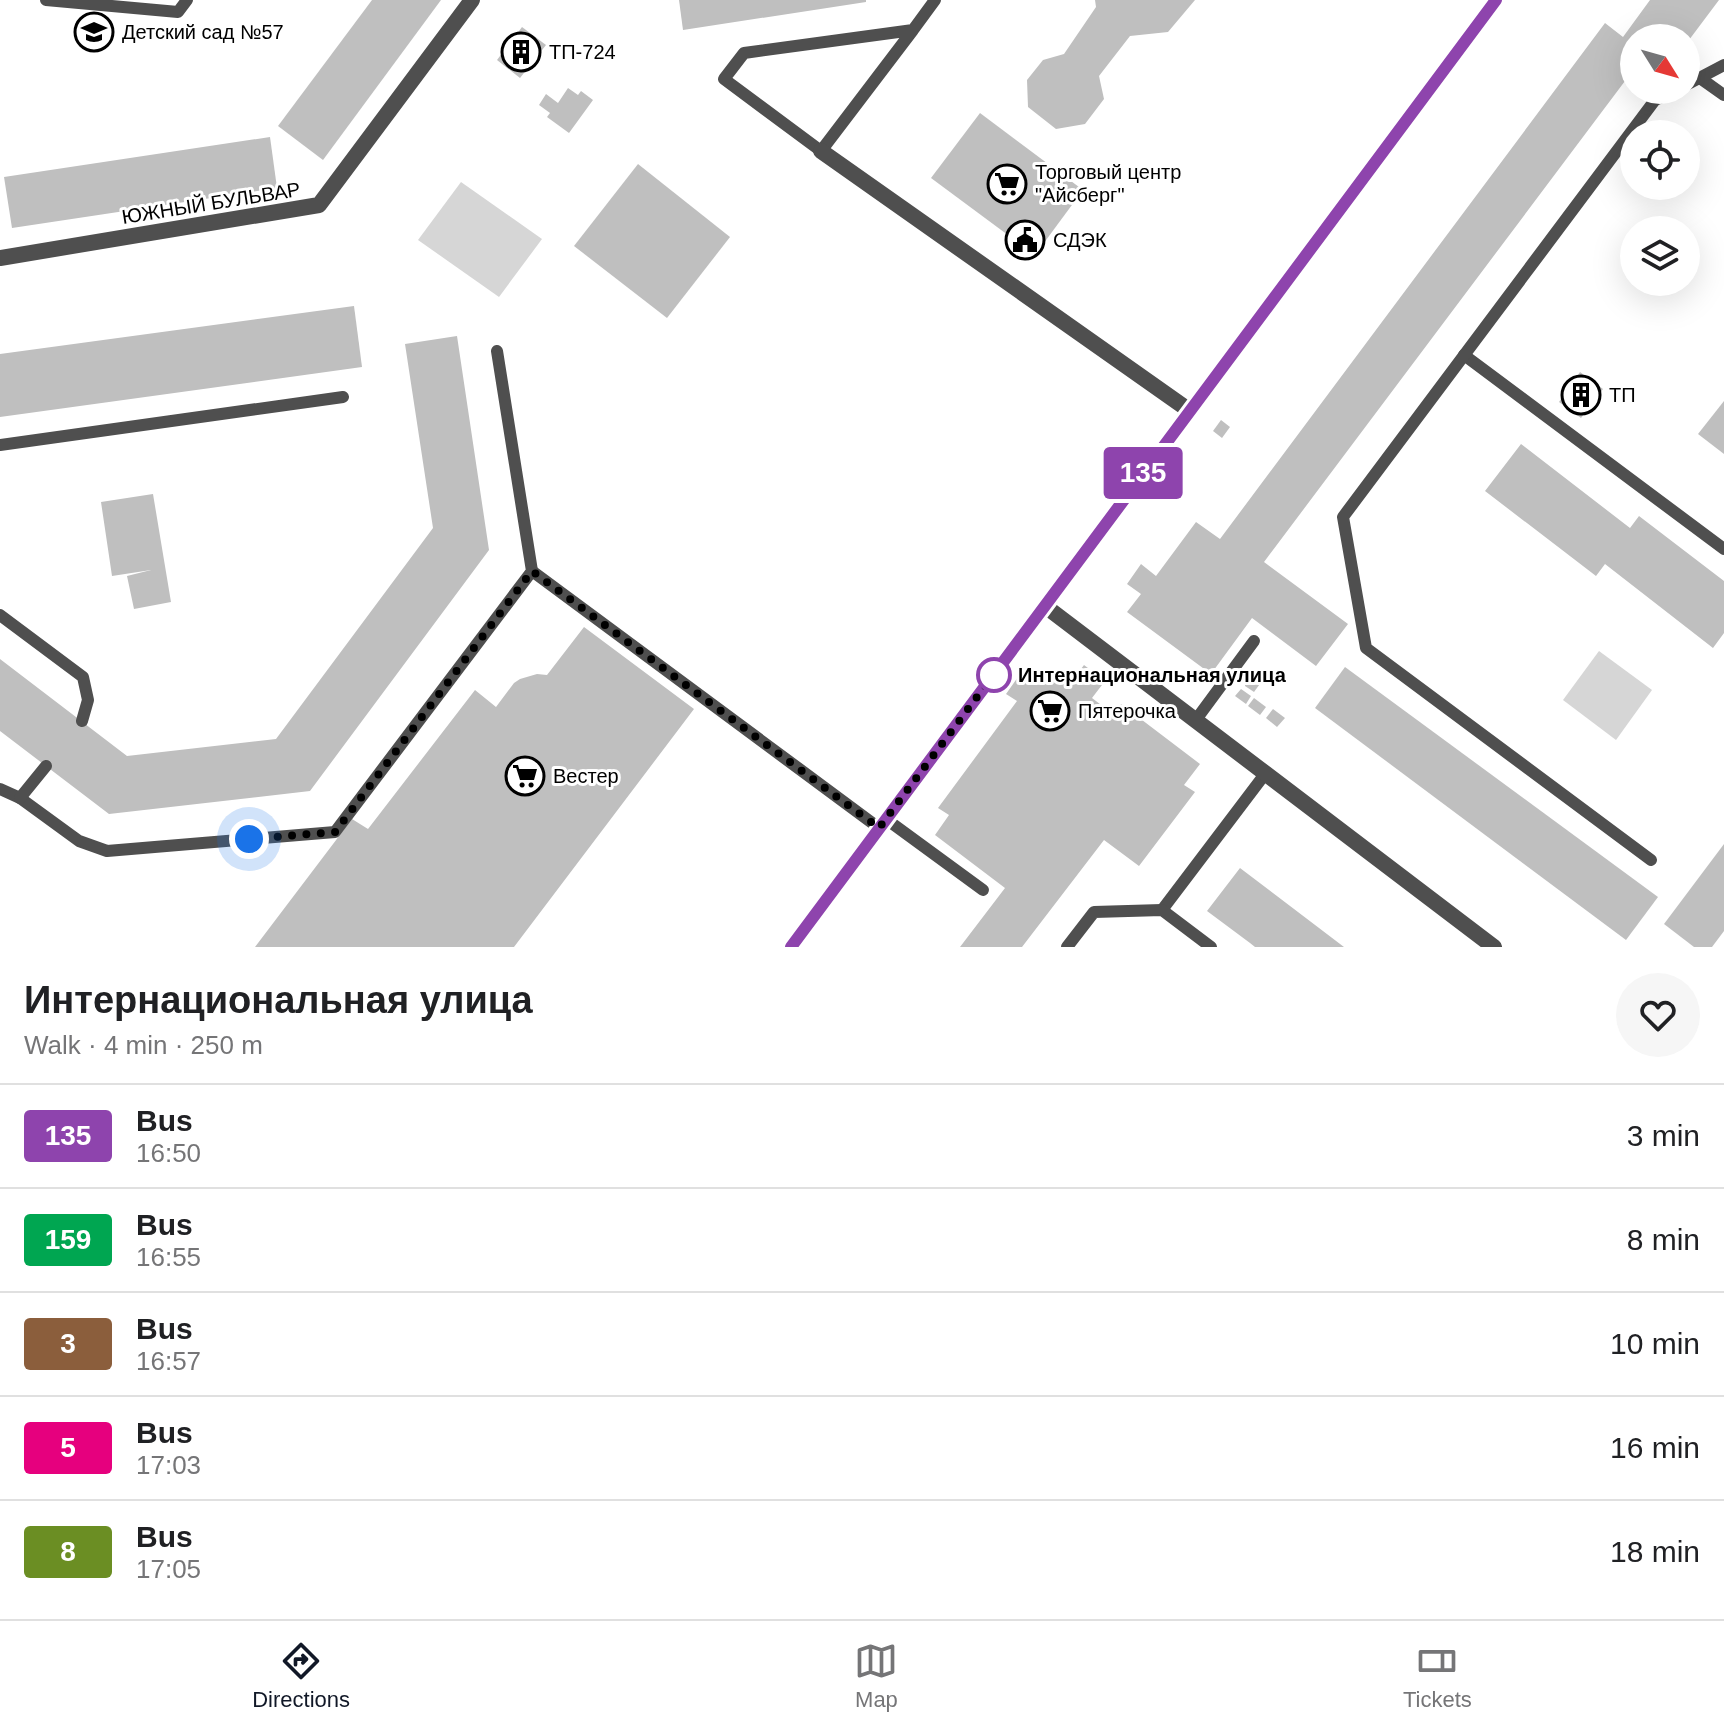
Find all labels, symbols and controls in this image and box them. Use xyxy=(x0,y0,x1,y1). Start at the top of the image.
school or university icon: Детский сад №57 xyxy=(73,11,115,53)
place label: Детский сад №57 xyxy=(122,21,284,43)
north arrow xyxy=(1620,24,1700,104)
map controls xyxy=(1620,24,1700,296)
building icon: ТП-724 xyxy=(500,31,542,73)
place label: ТП-724 xyxy=(549,41,616,63)
button: locate xyxy=(1620,120,1700,200)
place label: Торговый центр "Айсберг" xyxy=(1035,161,1181,206)
supermarket icon: Торговый центр "Айсберг" xyxy=(986,163,1028,205)
street label: ЮЖНЫЙ БУЛЬВАР xyxy=(120,177,302,228)
button: layers xyxy=(1620,216,1700,296)
public building icon: СДЭК xyxy=(1004,219,1046,261)
place label: СДЭК xyxy=(1053,229,1107,251)
building icon: ТП xyxy=(1560,374,1602,416)
place label: ТП xyxy=(1609,384,1636,406)
line badge: 135 xyxy=(1097,447,1189,499)
text: 135 xyxy=(1120,457,1166,488)
marker: Интернациональная улица xyxy=(977,658,1011,692)
place label: Интернациональная улица xyxy=(1018,664,1287,686)
supermarket icon: Пятерочка xyxy=(1029,690,1071,732)
place label: Пятерочка xyxy=(1078,700,1177,722)
supermarket icon: Вестер xyxy=(504,755,546,797)
place label: Вестер xyxy=(553,765,619,787)
your location xyxy=(229,819,269,859)
button: heart xyxy=(1616,973,1700,1057)
text: Интернациональная улица xyxy=(24,979,533,1021)
text: Walk · 4 min · 250 m xyxy=(24,1030,263,1060)
text: Bus xyxy=(136,1104,193,1137)
text: 3 min xyxy=(1627,1119,1700,1152)
text: 135 xyxy=(45,1120,91,1151)
text: 16:50 xyxy=(136,1138,201,1168)
text: Bus xyxy=(136,1208,193,1241)
text: 8 min xyxy=(1627,1223,1700,1256)
text: 159 xyxy=(45,1224,91,1255)
text: 16:55 xyxy=(136,1242,201,1272)
text: Bus xyxy=(136,1312,193,1345)
text: 10 min xyxy=(1610,1327,1700,1360)
text: 3 xyxy=(60,1328,76,1359)
text: 16:57 xyxy=(136,1346,201,1376)
text: Bus xyxy=(136,1416,193,1449)
text: 16 min xyxy=(1610,1431,1700,1464)
text: 5 xyxy=(60,1432,76,1463)
text: 17:03 xyxy=(136,1450,201,1480)
text: Bus xyxy=(136,1520,193,1553)
text: 18 min xyxy=(1610,1535,1700,1568)
text: 8 xyxy=(60,1536,76,1567)
text: 17:05 xyxy=(136,1554,201,1584)
tab: Directions xyxy=(252,1639,350,1713)
tab: Map xyxy=(854,1639,898,1713)
tab: Tickets xyxy=(1403,1639,1472,1713)

